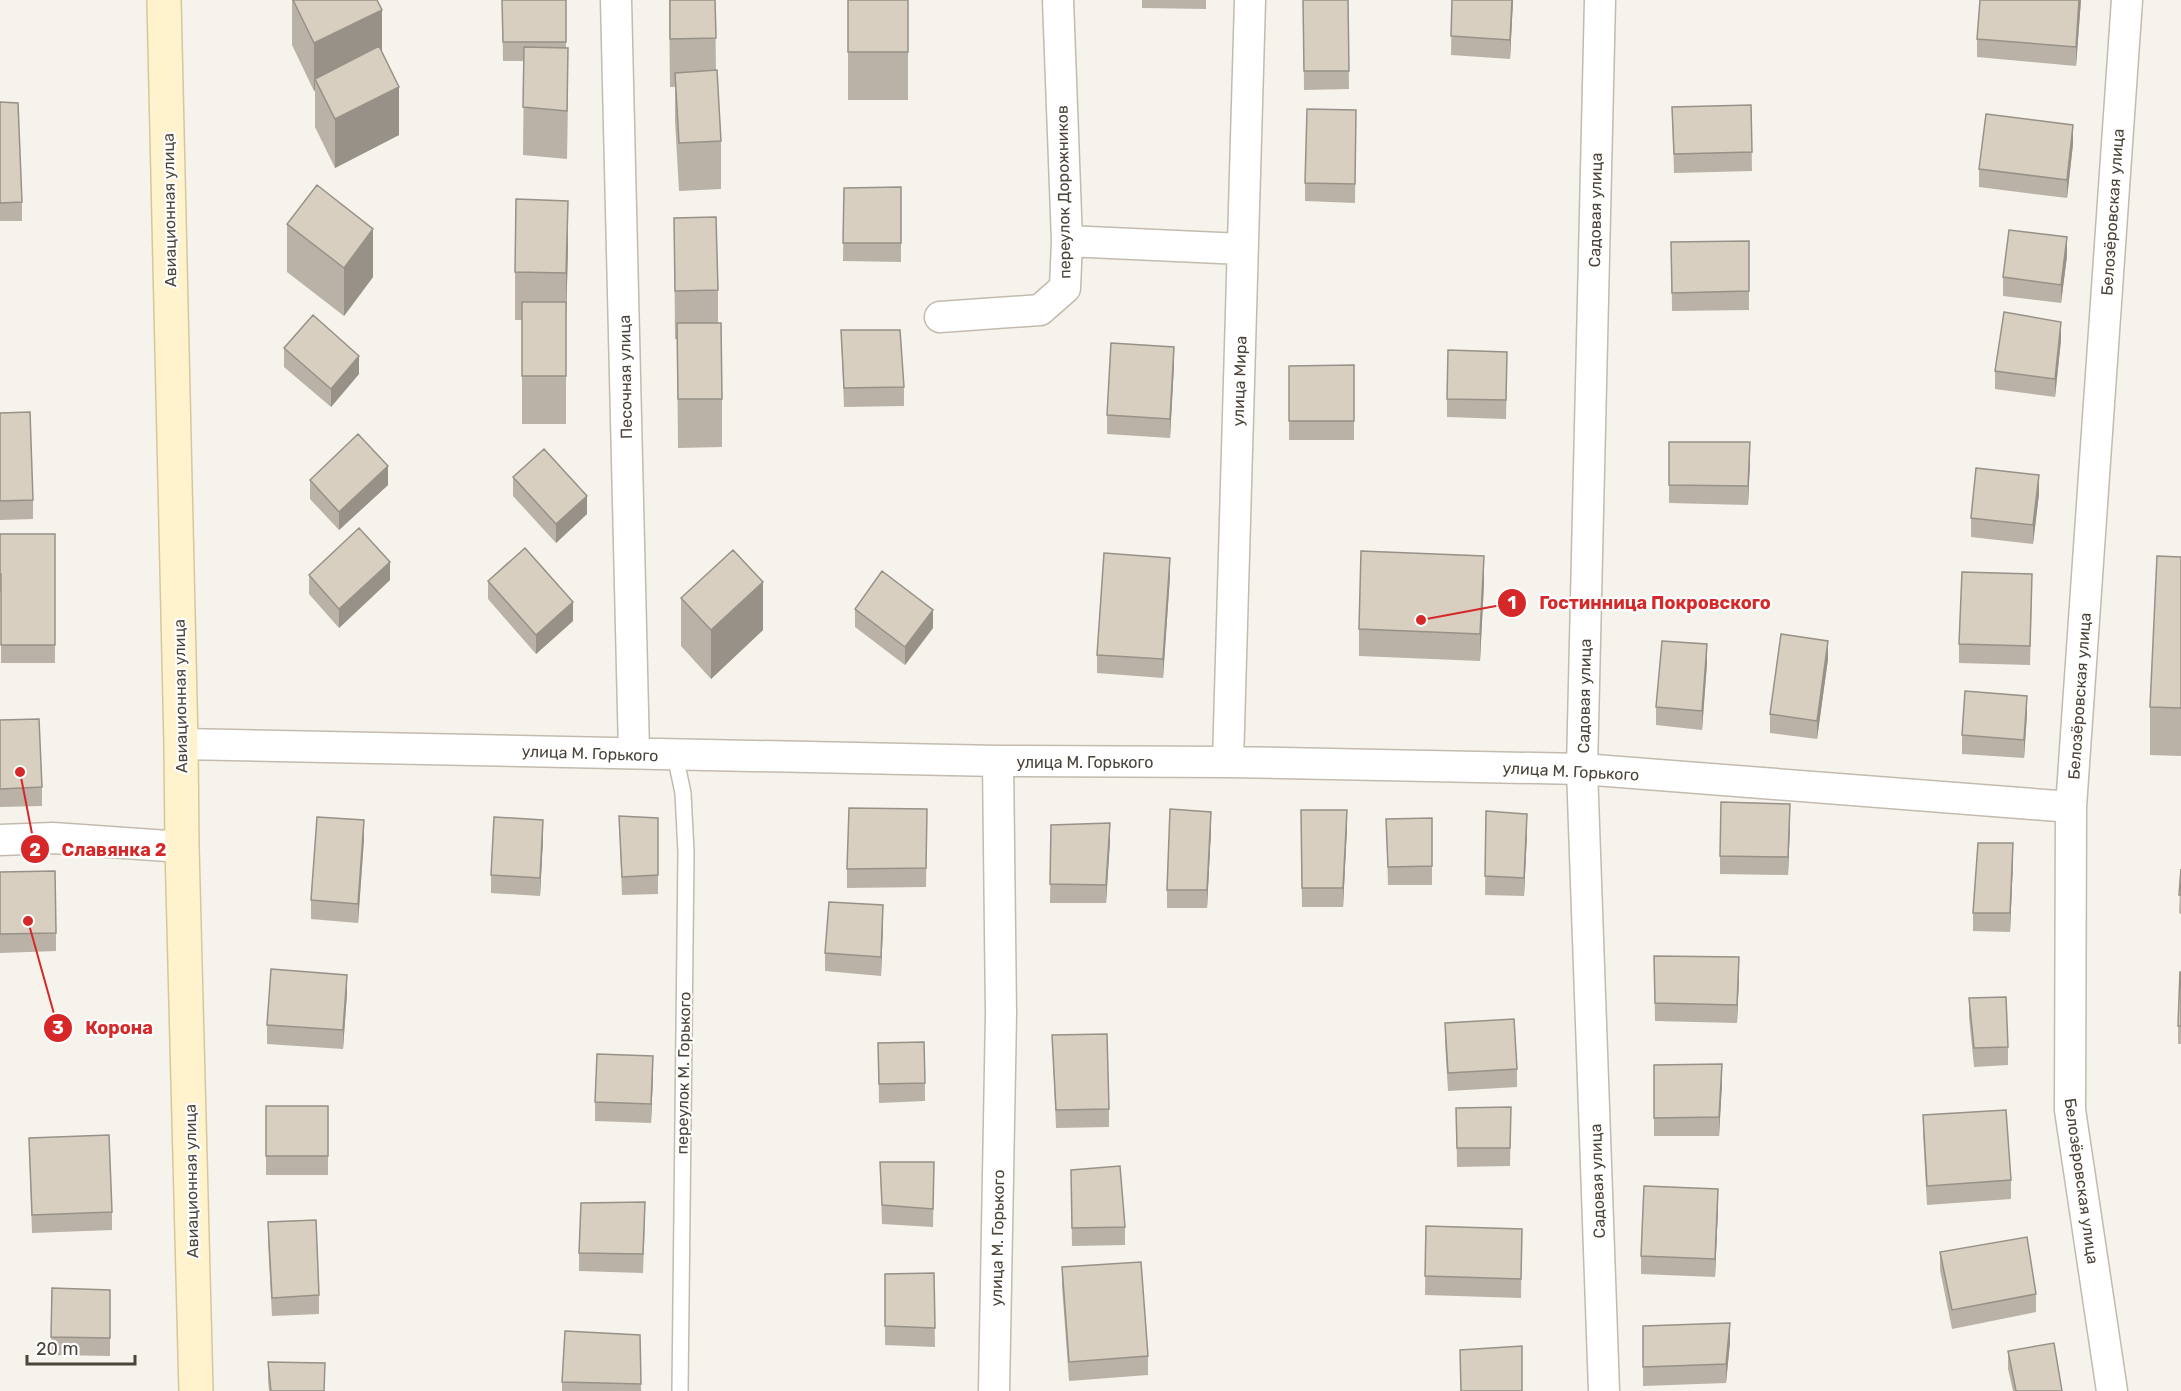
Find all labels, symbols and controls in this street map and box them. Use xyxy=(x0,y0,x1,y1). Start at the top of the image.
street label: переулок Дорожников xyxy=(1052,105,1075,279)
street label: Белозёровская улица xyxy=(2097,128,2128,296)
street label: Авиационная улица xyxy=(159,133,180,287)
street label: Садовая улица xyxy=(1585,152,1606,268)
street label: Песочная улица xyxy=(615,315,636,439)
street label: улица Мира xyxy=(1228,335,1251,427)
callout: Гостинница Покровского xyxy=(1497,585,1782,621)
text: 1 xyxy=(1508,592,1516,614)
text: Гостинница Покровского xyxy=(1539,592,1771,614)
street label: Белозёровская улица xyxy=(2064,612,2095,780)
street label: Авиационная улица xyxy=(170,619,191,773)
street label: Садовая улица xyxy=(1574,638,1595,754)
street label: улица М. Горького xyxy=(521,742,659,765)
street label: улица М. Горького xyxy=(1017,753,1153,772)
street label: улица М. Горького xyxy=(1502,758,1640,785)
callout: Славянка 2 xyxy=(20,831,179,867)
text: 2 xyxy=(29,839,41,861)
text: Славянка 2 xyxy=(62,839,166,861)
street label: переулок М. Горького xyxy=(673,991,694,1155)
callout: Корона xyxy=(43,1010,164,1046)
text: 3 xyxy=(52,1017,64,1039)
text: Корона xyxy=(85,1017,153,1039)
street label: Белозёровская улица xyxy=(2060,1097,2103,1265)
street label: Авиационная улица xyxy=(181,1104,202,1258)
street label: Садовая улица xyxy=(1586,1123,1609,1239)
street label: улица М. Горького xyxy=(987,1169,1008,1307)
scale bar xyxy=(27,1328,135,1366)
text: 20 m xyxy=(36,1338,78,1360)

